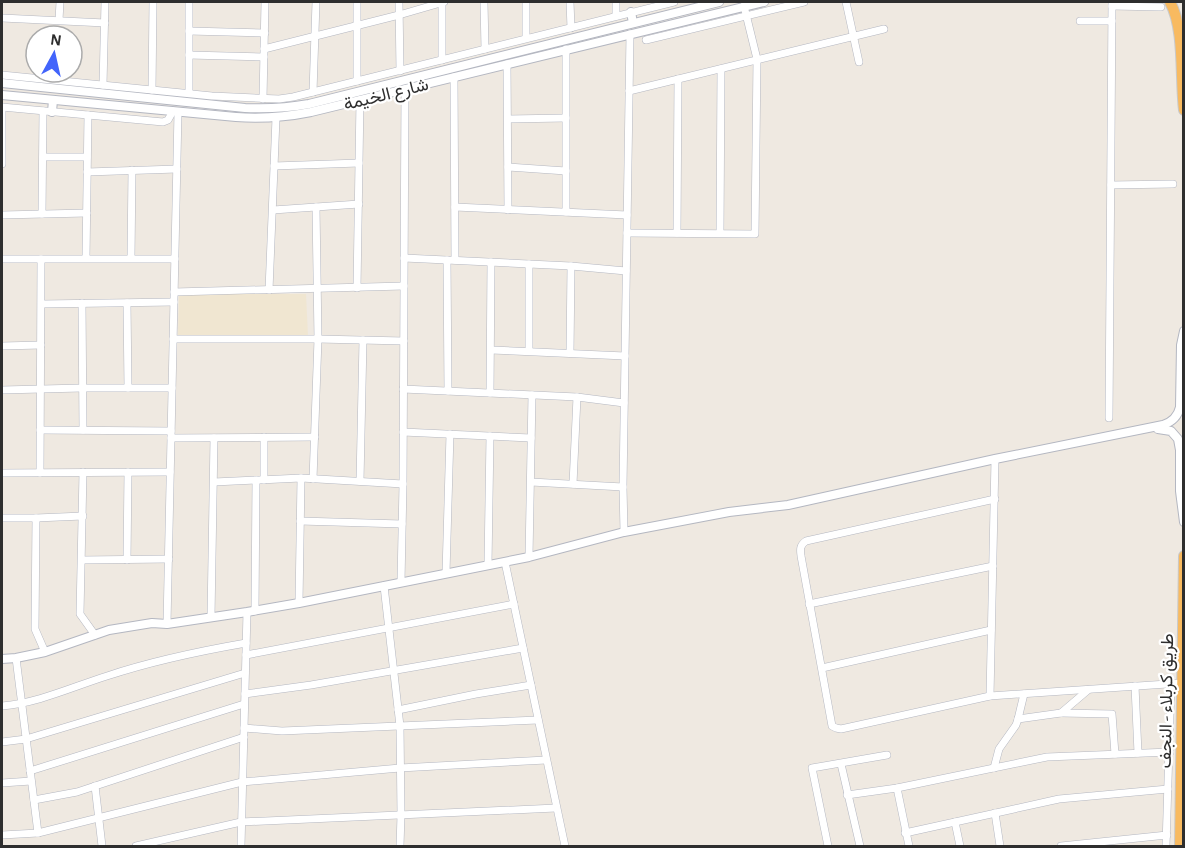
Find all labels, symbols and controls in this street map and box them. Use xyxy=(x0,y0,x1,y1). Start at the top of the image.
north arrow xyxy=(24,24,84,84)
text: N xyxy=(49,31,63,49)
street label: شارع الخيمة xyxy=(342,76,431,116)
street label: طريق کربلاء - النجف xyxy=(1157,633,1178,769)

